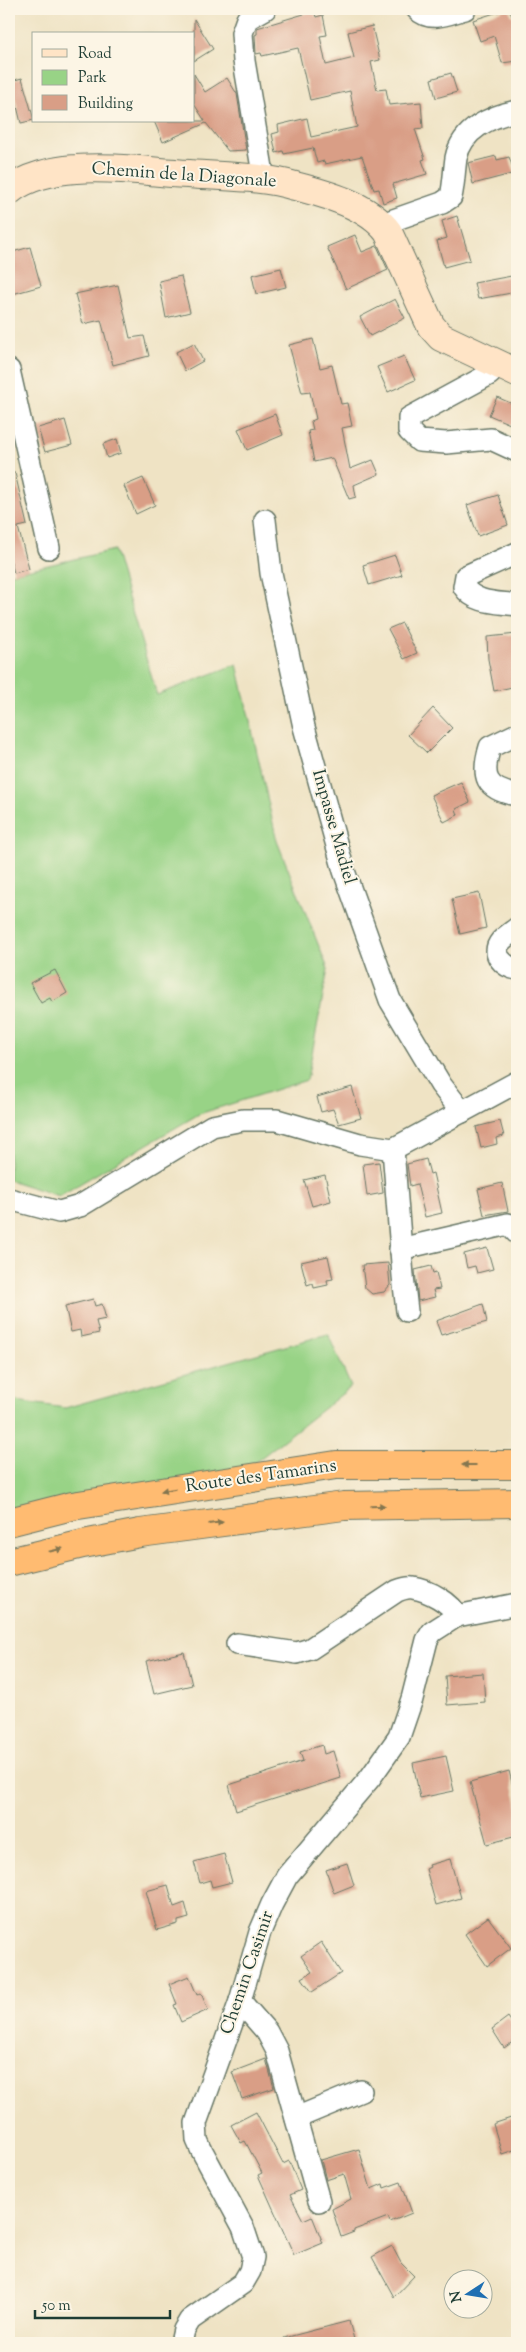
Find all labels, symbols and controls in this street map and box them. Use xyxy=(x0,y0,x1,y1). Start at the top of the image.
legend xyxy=(32,32,195,122)
text: Road xyxy=(78,44,112,65)
text: Park xyxy=(78,68,107,89)
text: Building xyxy=(78,94,133,115)
street label: Chemin de la Diagonale xyxy=(91,157,277,195)
street label: Impasse Madiel xyxy=(304,767,362,887)
street label: Route des Tamarins xyxy=(184,1454,338,1500)
one-way arrow xyxy=(460,1461,476,1469)
one-way arrow xyxy=(160,1487,176,1495)
one-way arrow xyxy=(370,1501,386,1509)
one-way arrow xyxy=(208,1519,224,1527)
one-way arrow xyxy=(49,1546,64,1554)
street label: Chemin Casimir xyxy=(215,1907,281,2038)
north arrow xyxy=(444,2270,494,2320)
scale bar xyxy=(35,2287,170,2319)
text: N xyxy=(446,2289,468,2304)
text: 50 m xyxy=(41,2296,71,2317)

